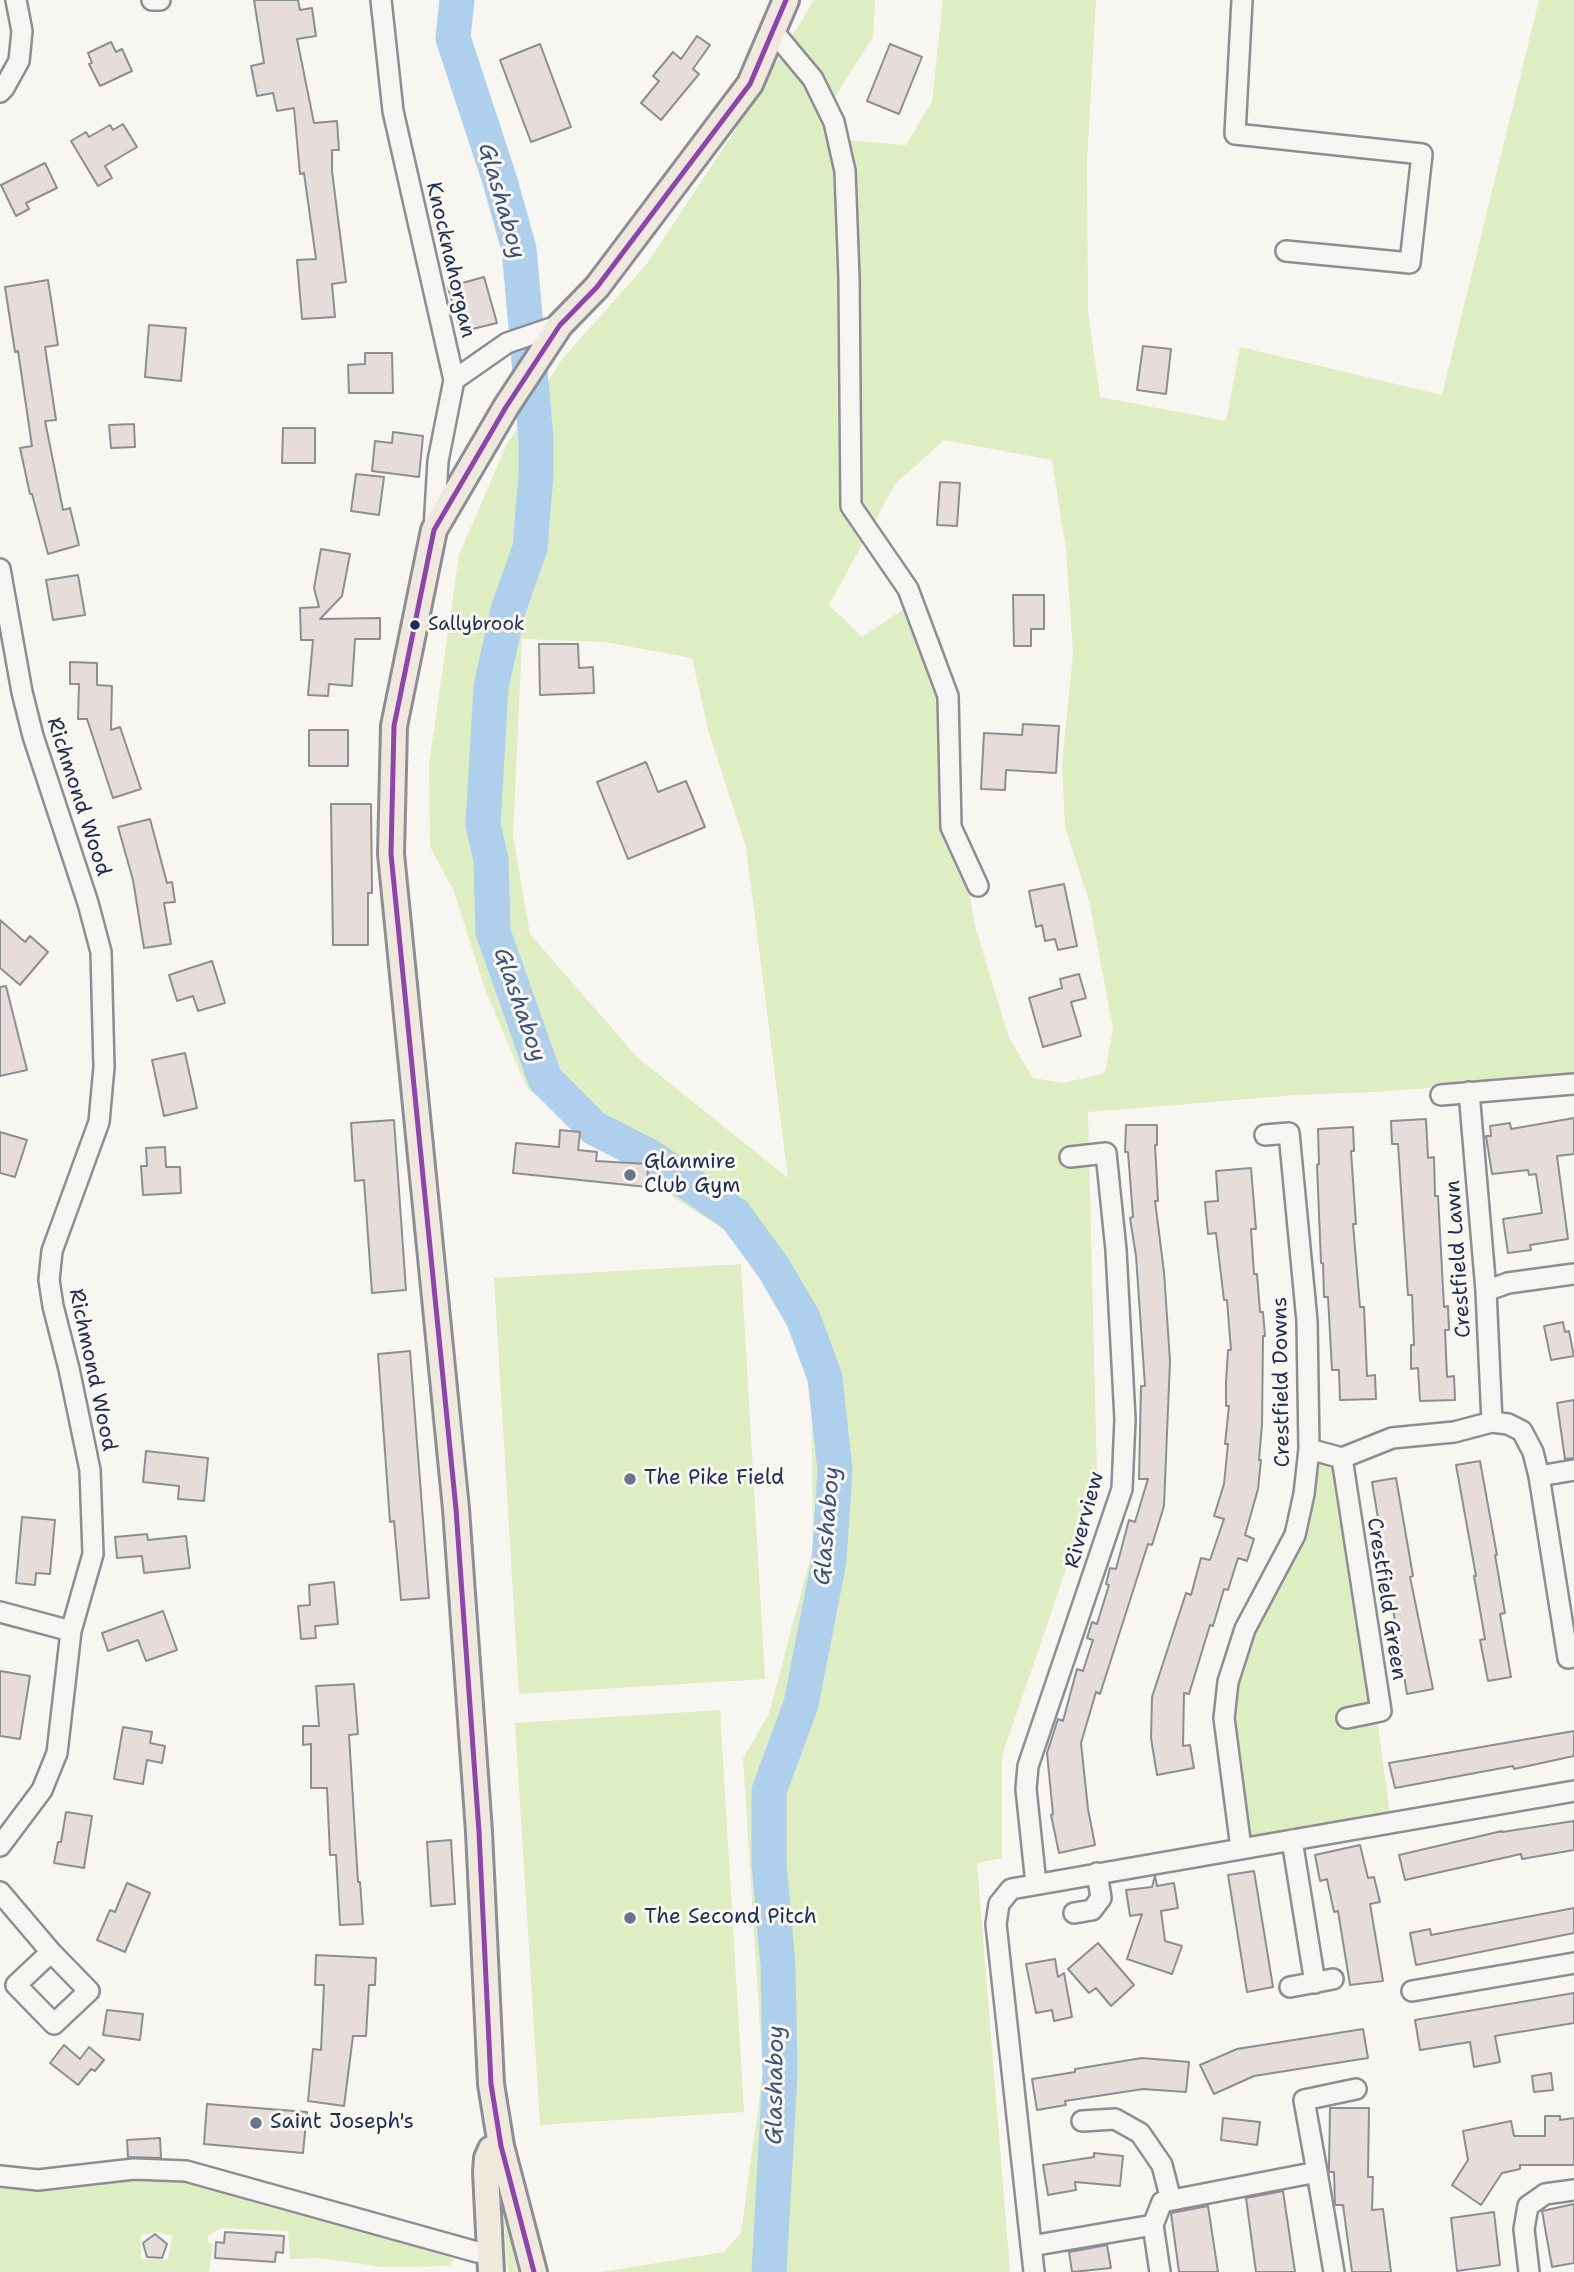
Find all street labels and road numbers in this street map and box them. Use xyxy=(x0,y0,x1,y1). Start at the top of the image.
street label: Knocknahorgan xyxy=(420,180,480,340)
street label: Richmond Wood xyxy=(40,715,116,879)
street label: Crestfield Lawn xyxy=(1441,1179,1477,1339)
street label: Richmond Wood xyxy=(62,1287,122,1453)
street label: Crestfield Downs xyxy=(1268,1296,1296,1468)
street label: Riverview xyxy=(1060,1469,1110,1571)
street label: Crestfield Green xyxy=(1361,1516,1411,1682)

